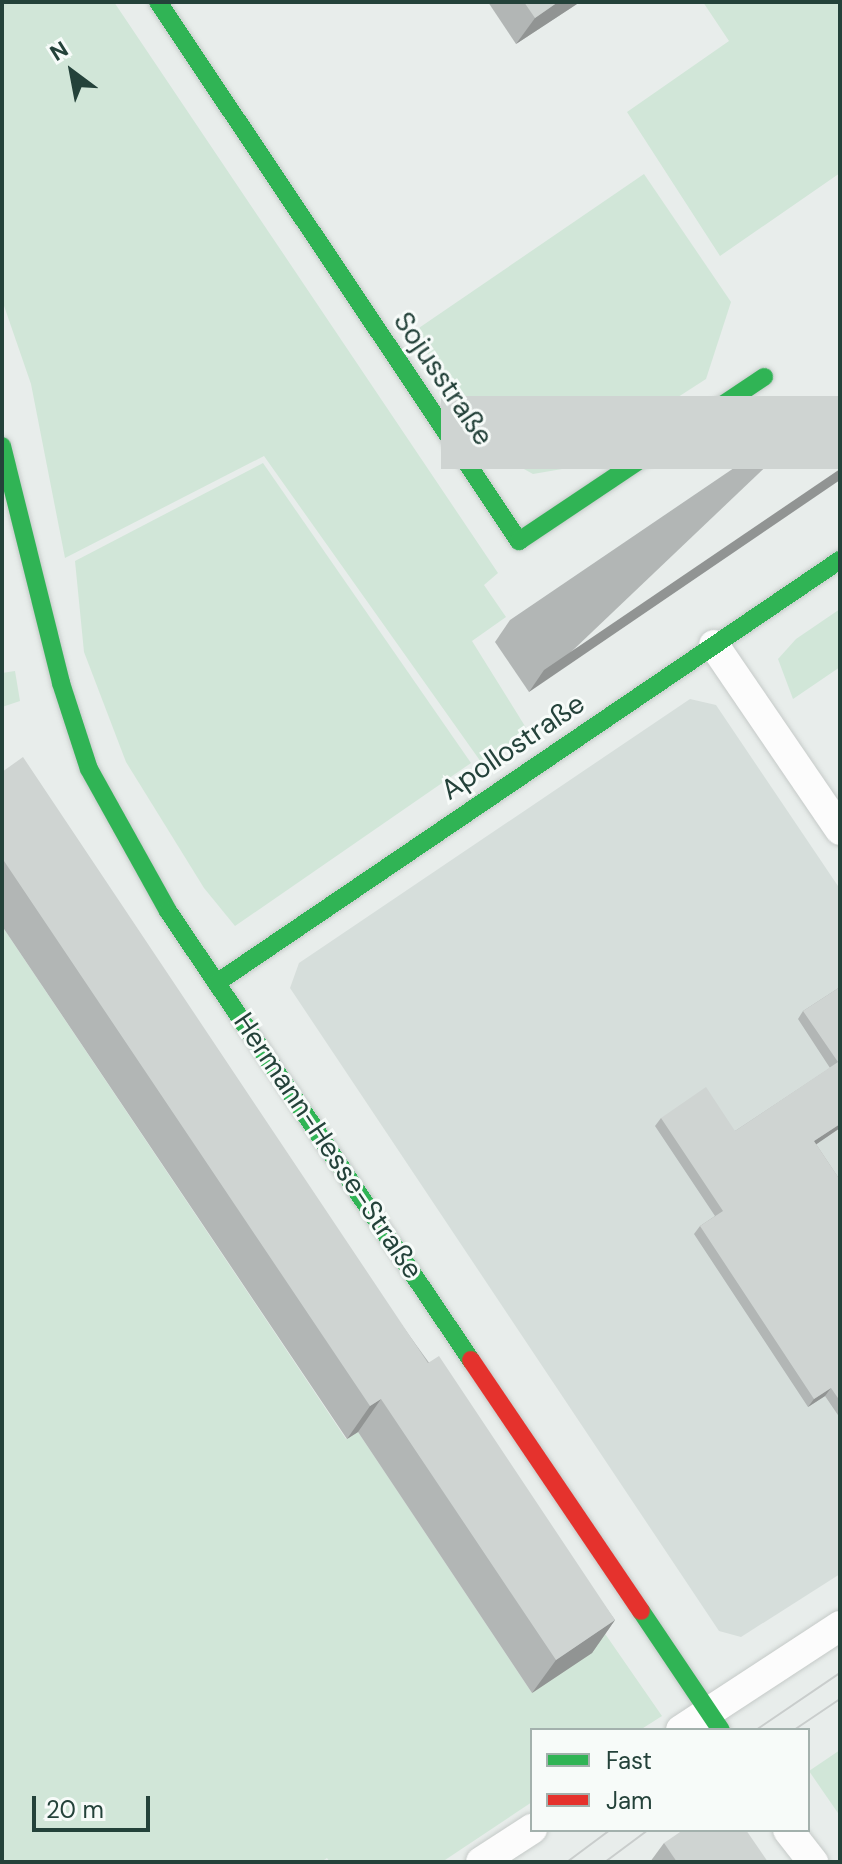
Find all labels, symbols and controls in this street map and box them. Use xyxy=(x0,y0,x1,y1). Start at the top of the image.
north arrow xyxy=(32,32,112,112)
text: N xyxy=(45,35,73,68)
street label: Sojusstraße xyxy=(386,306,500,452)
street label: Apollostraße xyxy=(435,687,591,807)
street label: Hermann-Hesse-Straße xyxy=(226,1007,430,1285)
legend xyxy=(530,1728,810,1832)
text: Fast xyxy=(606,1745,652,1776)
scale bar xyxy=(36,1780,154,1830)
text: Jam xyxy=(606,1785,652,1816)
text: 20 m xyxy=(46,1794,104,1825)

